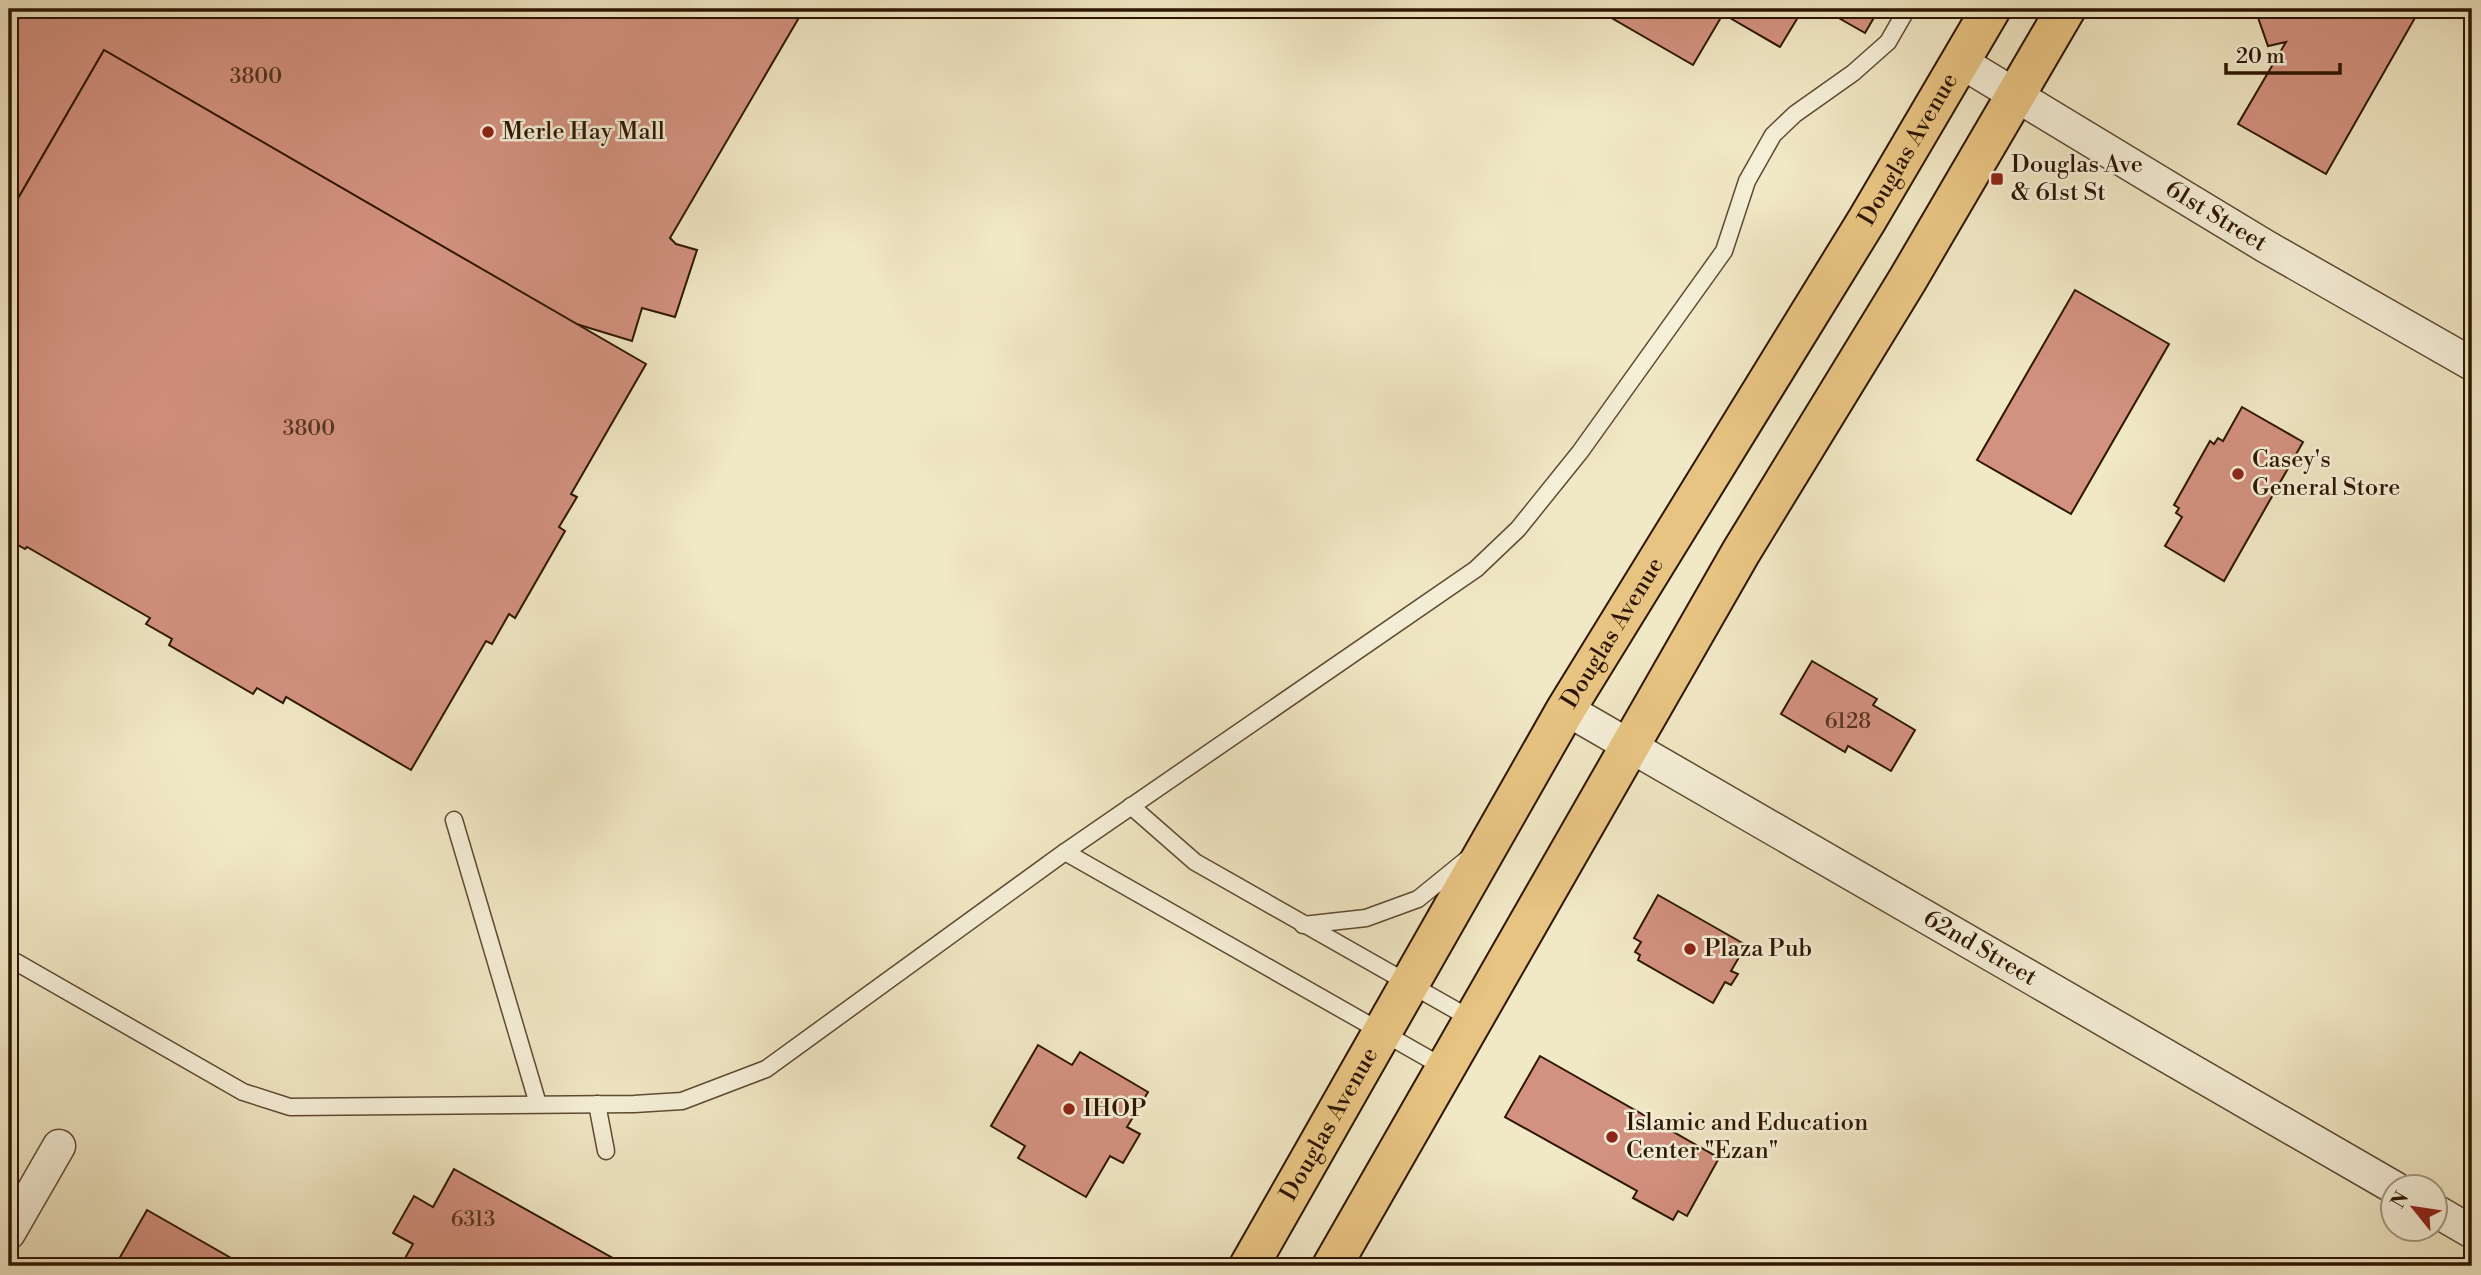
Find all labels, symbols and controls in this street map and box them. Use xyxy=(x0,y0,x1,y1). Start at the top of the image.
scale bar xyxy=(2226,32,2339,76)
text: 20 m xyxy=(2236,44,2285,70)
house number: 3800 xyxy=(230,64,282,90)
street label: Douglas Avenue xyxy=(1852,68,1965,231)
place label: Merle Hay Mall xyxy=(502,117,665,147)
marker: Merle Hay Mall xyxy=(480,124,496,140)
place label: Douglas Ave & 61st St xyxy=(2011,150,2143,208)
marker: Douglas Ave & 61st St xyxy=(1989,171,2005,187)
street label: 61st Street xyxy=(2160,174,2273,259)
house number: 3800 xyxy=(283,416,335,442)
place label: Casey's General Store xyxy=(2252,445,2400,503)
marker: Casey's General Store xyxy=(2230,466,2246,482)
street label: Douglas Avenue xyxy=(1555,552,1671,714)
house number: 6128 xyxy=(1825,709,1871,735)
street label: 62nd Street xyxy=(1918,904,2043,993)
place label: Plaza Pub xyxy=(1704,934,1812,964)
marker: Plaza Pub xyxy=(1682,941,1698,957)
street label: Douglas Avenue xyxy=(1274,1042,1385,1207)
place label: IHOP xyxy=(1083,1094,1147,1124)
marker: IHOP xyxy=(1061,1101,1077,1117)
place label: Islamic and Education Center "Ezan" xyxy=(1626,1108,1868,1166)
marker: Islamic and Education Center "Ezan" xyxy=(1604,1129,1620,1145)
north arrow xyxy=(2380,1174,2450,1244)
text: N xyxy=(2386,1187,2414,1213)
house number: 6313 xyxy=(451,1207,495,1233)

